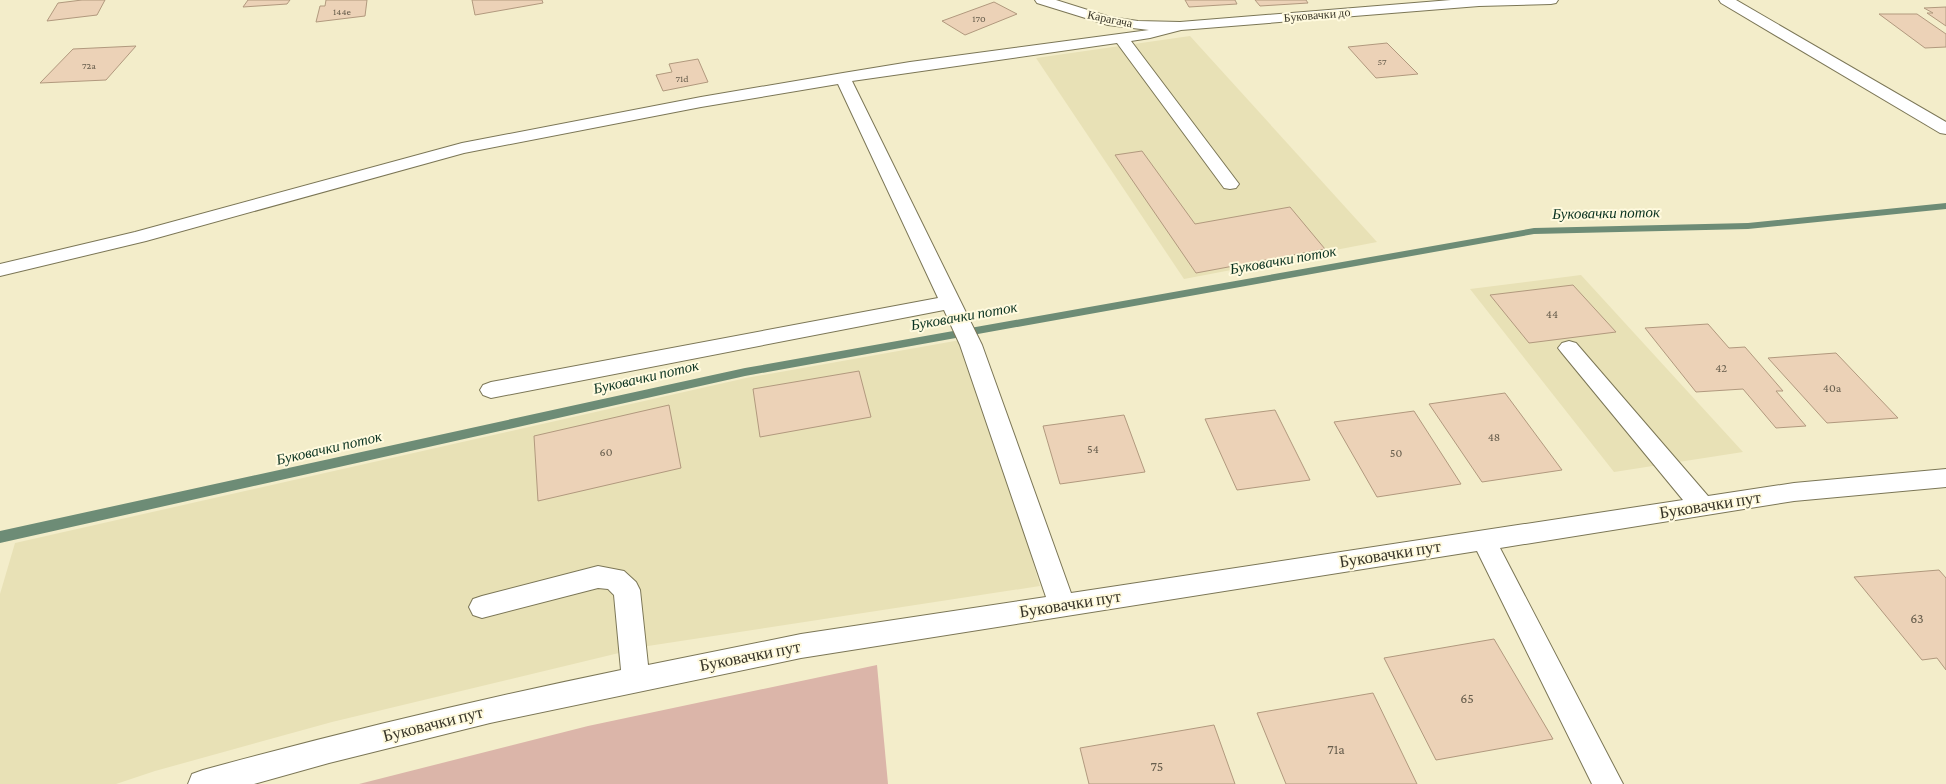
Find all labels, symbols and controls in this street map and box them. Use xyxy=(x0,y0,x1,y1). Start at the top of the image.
street label: Буковачки до xyxy=(1283,5,1351,25)
house number: 144e xyxy=(333,6,352,17)
street label: Карагача xyxy=(1086,7,1134,31)
house number: 170 xyxy=(972,13,986,24)
house number: 57 xyxy=(1377,56,1387,67)
house number: 72a xyxy=(82,60,96,71)
house number: 71d xyxy=(675,73,689,84)
water label: Буковачки поток xyxy=(1551,204,1661,222)
water label: Буковачки поток xyxy=(1228,243,1338,277)
water label: Буковачки поток xyxy=(909,299,1019,333)
house number: 44 xyxy=(1546,307,1558,321)
water label: Буковачки поток xyxy=(591,357,701,397)
house number: 42 xyxy=(1715,361,1727,375)
house number: 40a xyxy=(1823,381,1842,395)
water label: Буковачки поток xyxy=(274,428,384,468)
house number: 48 xyxy=(1488,430,1500,444)
house number: 54 xyxy=(1087,442,1099,456)
house number: 60 xyxy=(600,445,613,459)
house number: 50 xyxy=(1390,446,1402,460)
street label: Буковачки пут xyxy=(1658,488,1763,522)
street label: Буковачки пут xyxy=(1338,537,1443,571)
street label: Буковачки пут xyxy=(1018,587,1123,621)
house number: 63 xyxy=(1910,610,1924,626)
street label: Буковачки пут xyxy=(698,637,803,675)
house number: 65 xyxy=(1460,690,1474,706)
street label: Буковачки пут xyxy=(381,702,486,746)
house number: 71a xyxy=(1327,741,1345,757)
house number: 75 xyxy=(1151,758,1163,774)

